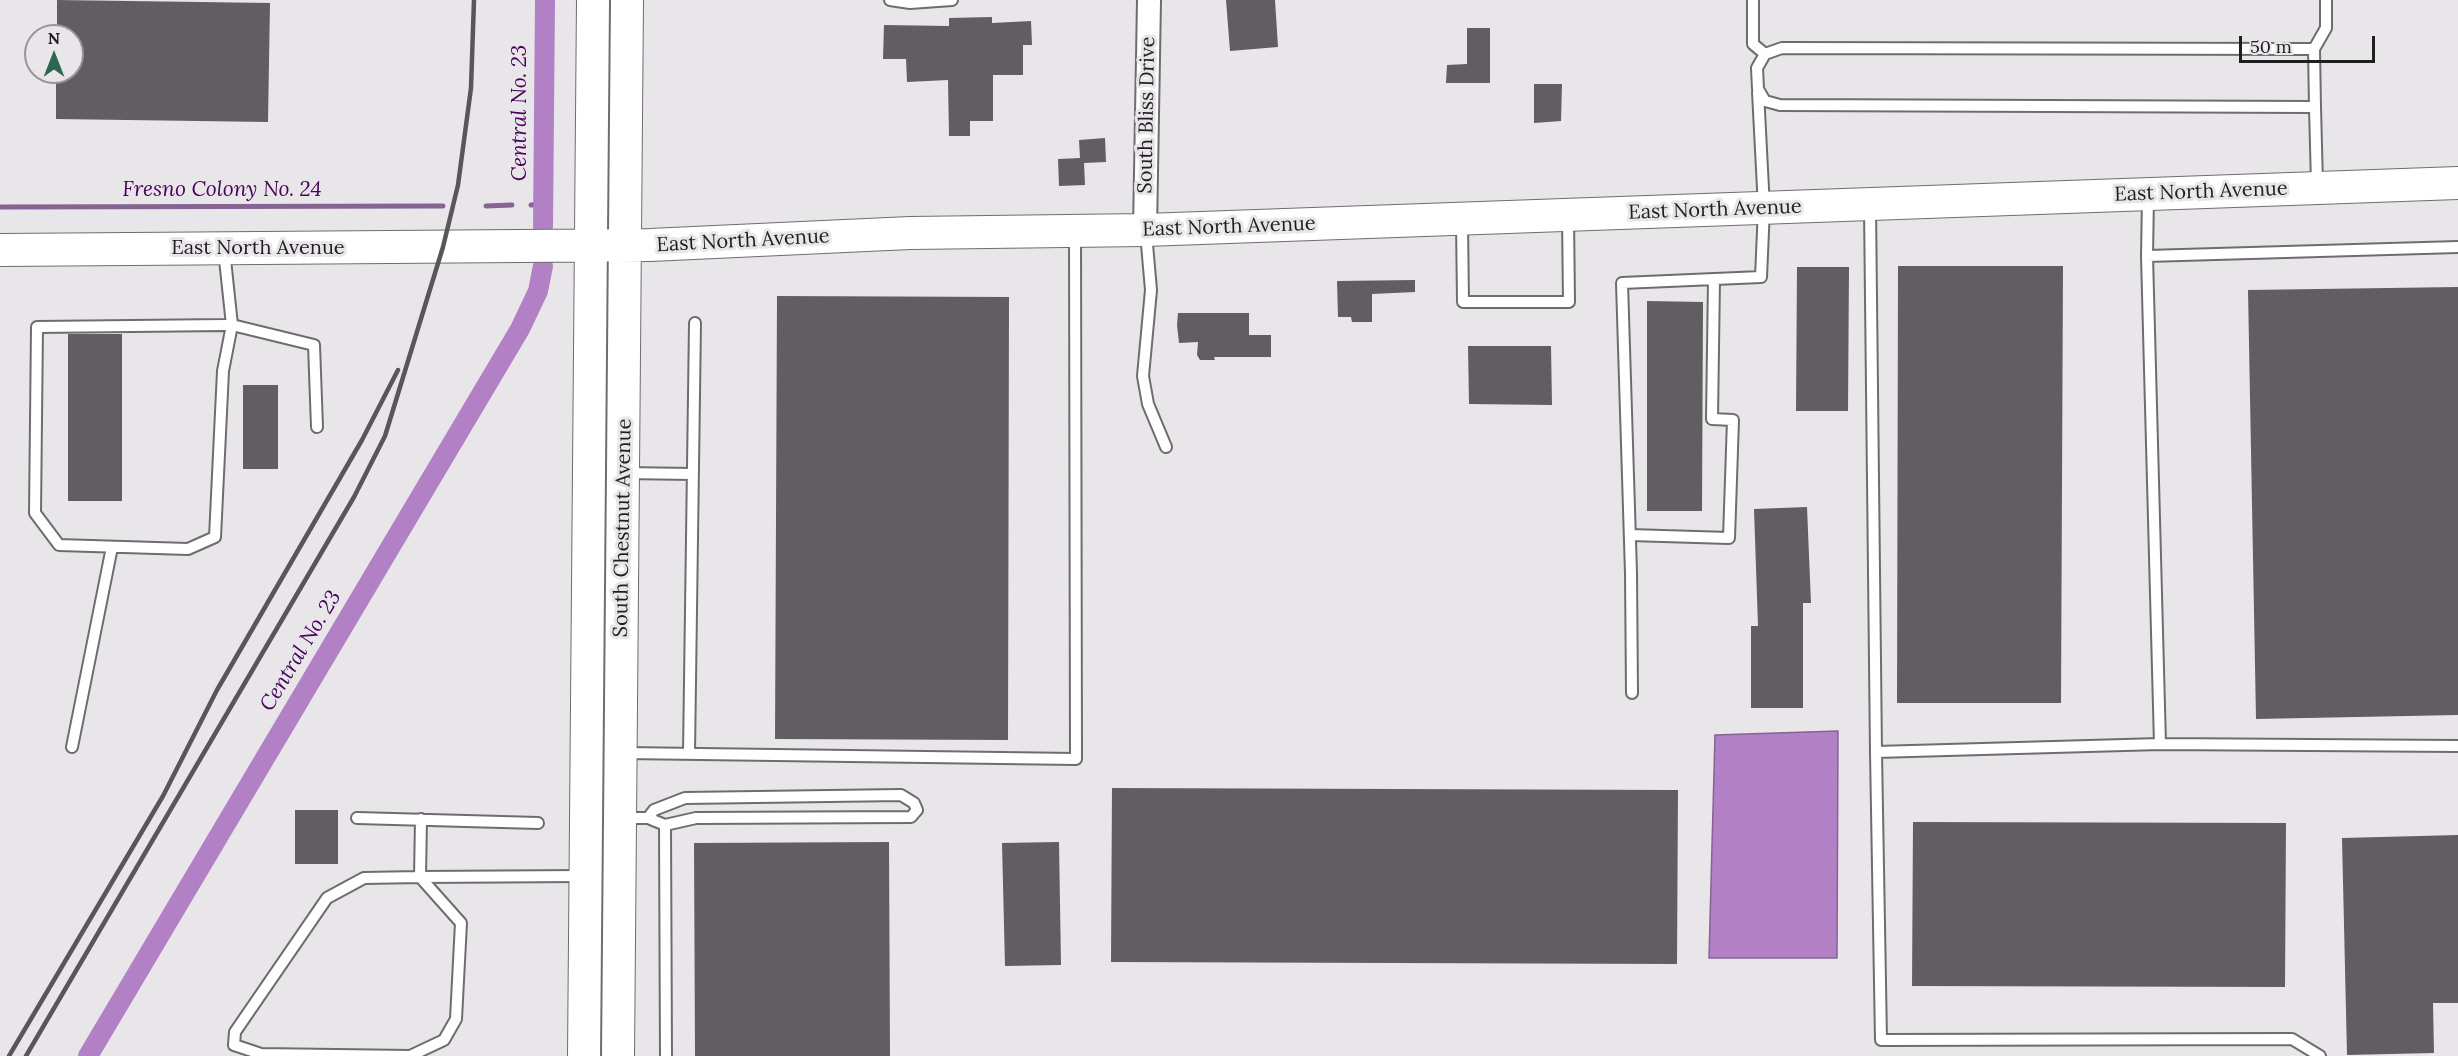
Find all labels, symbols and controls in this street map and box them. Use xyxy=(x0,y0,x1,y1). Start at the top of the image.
north arrow xyxy=(24,24,84,84)
scale bar xyxy=(2242,24,2378,62)
text: N xyxy=(48,28,60,48)
text: 50 m xyxy=(2250,35,2292,58)
street label: South Bliss Drive xyxy=(1134,36,1160,194)
water label: Central No. 23 xyxy=(507,45,533,181)
water label: Fresno Colony No. 24 xyxy=(122,177,322,203)
street label: East North Avenue xyxy=(2114,177,2288,207)
street label: East North Avenue xyxy=(1628,195,1802,225)
street label: East North Avenue xyxy=(1142,212,1316,242)
street label: East North Avenue xyxy=(656,224,830,258)
street label: East North Avenue xyxy=(171,236,345,260)
street label: South Chestnut Avenue xyxy=(609,418,637,638)
water label: Central No. 23 xyxy=(255,586,347,716)

